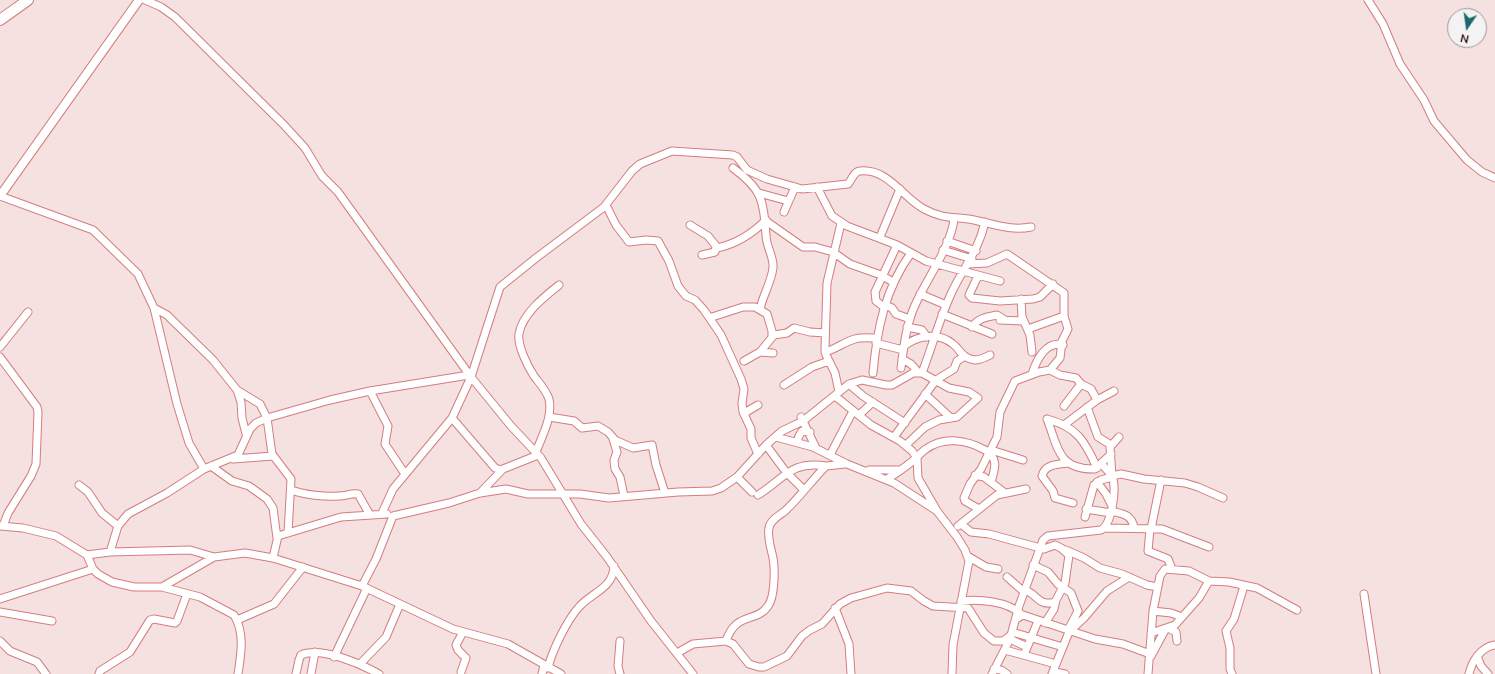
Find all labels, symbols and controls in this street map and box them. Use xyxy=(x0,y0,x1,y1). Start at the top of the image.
north arrow xyxy=(1447,8,1487,48)
text: N xyxy=(1459,31,1470,46)

